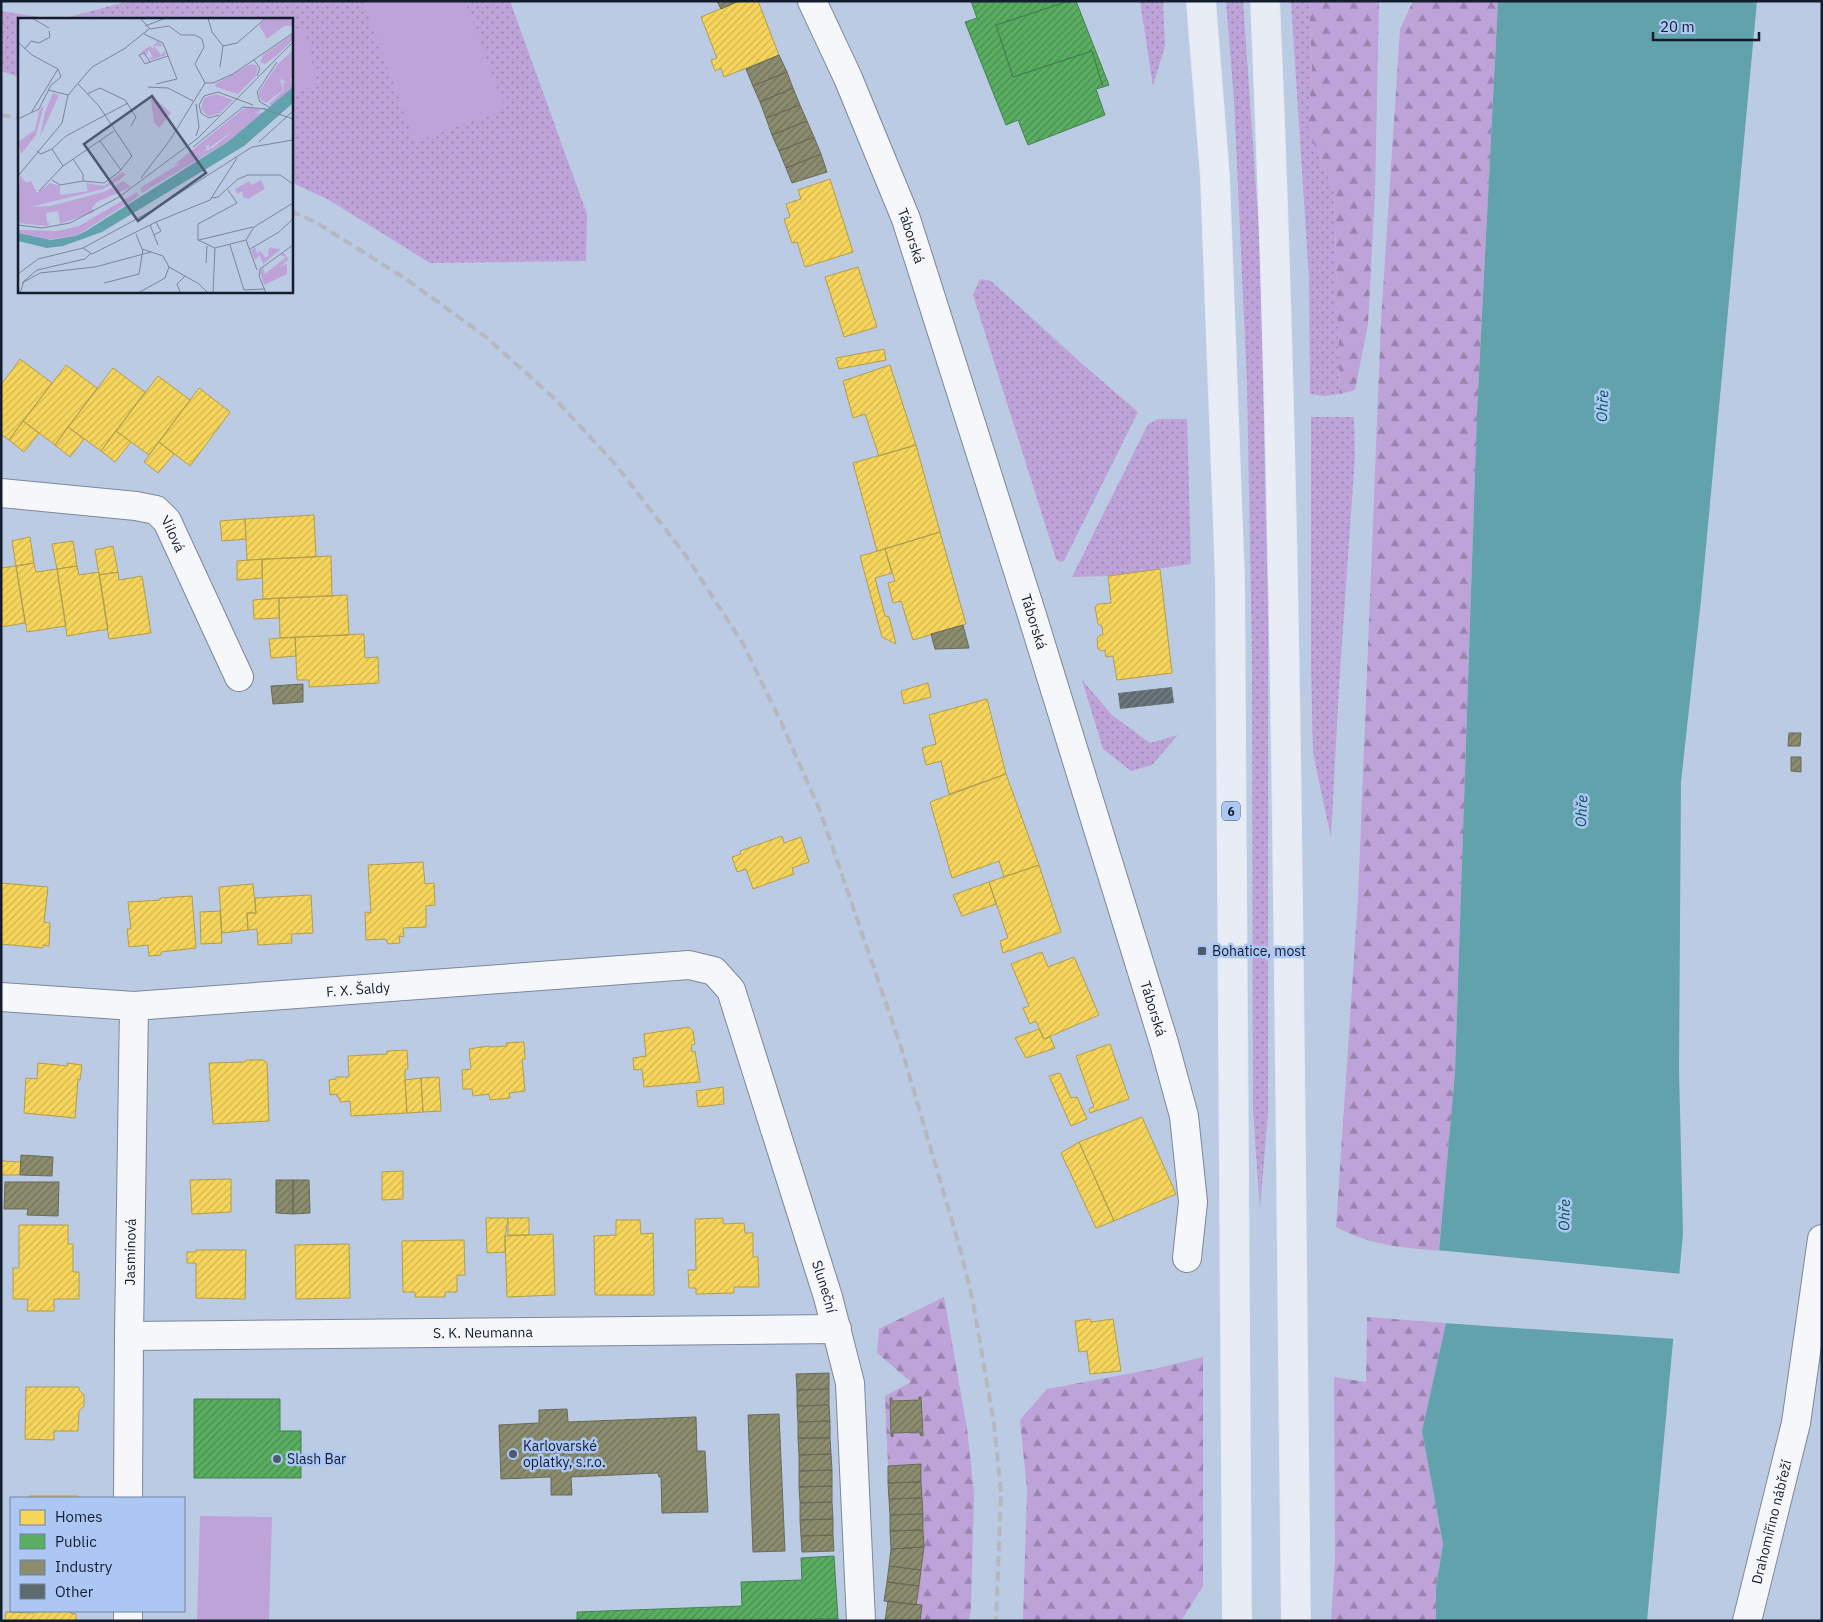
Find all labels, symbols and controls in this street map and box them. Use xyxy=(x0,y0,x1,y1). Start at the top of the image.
scale bar xyxy=(1653,10,1759,42)
text: 20 m xyxy=(1660,17,1695,36)
inset map xyxy=(18,18,292,292)
street label: Táborská xyxy=(893,205,929,266)
water label: Ohře xyxy=(1592,389,1612,422)
street label: Vilová xyxy=(157,511,189,556)
street label: Táborská xyxy=(1017,592,1051,652)
water label: Ohře xyxy=(1571,794,1591,827)
road number: 6 xyxy=(1222,801,1240,820)
place label: Bohatice, most xyxy=(1212,942,1306,960)
marker: Bohatice, most xyxy=(1196,945,1208,957)
street label: F. X. Šaldy xyxy=(325,978,391,1001)
street label: Táborská xyxy=(1136,979,1171,1039)
water label: Ohře xyxy=(1554,1198,1574,1231)
street label: Jasmínová xyxy=(121,1218,140,1286)
street label: Sluneční xyxy=(808,1258,841,1315)
street label: S. K. Neumanna xyxy=(433,1323,534,1342)
place label: Karlovarské oplatky, s.r.o. xyxy=(523,1437,605,1471)
marker: Karlovarské oplatky, s.r.o. xyxy=(507,1448,519,1460)
place label: Slash Bar xyxy=(287,1450,346,1468)
marker: Slash Bar xyxy=(271,1453,283,1465)
street label: Drahomířino nábřeží xyxy=(1747,1457,1796,1586)
legend xyxy=(10,1497,185,1612)
text: Homes xyxy=(55,1507,103,1526)
text: Public xyxy=(55,1532,97,1551)
text: Industry xyxy=(55,1557,113,1576)
text: Other xyxy=(55,1582,94,1601)

